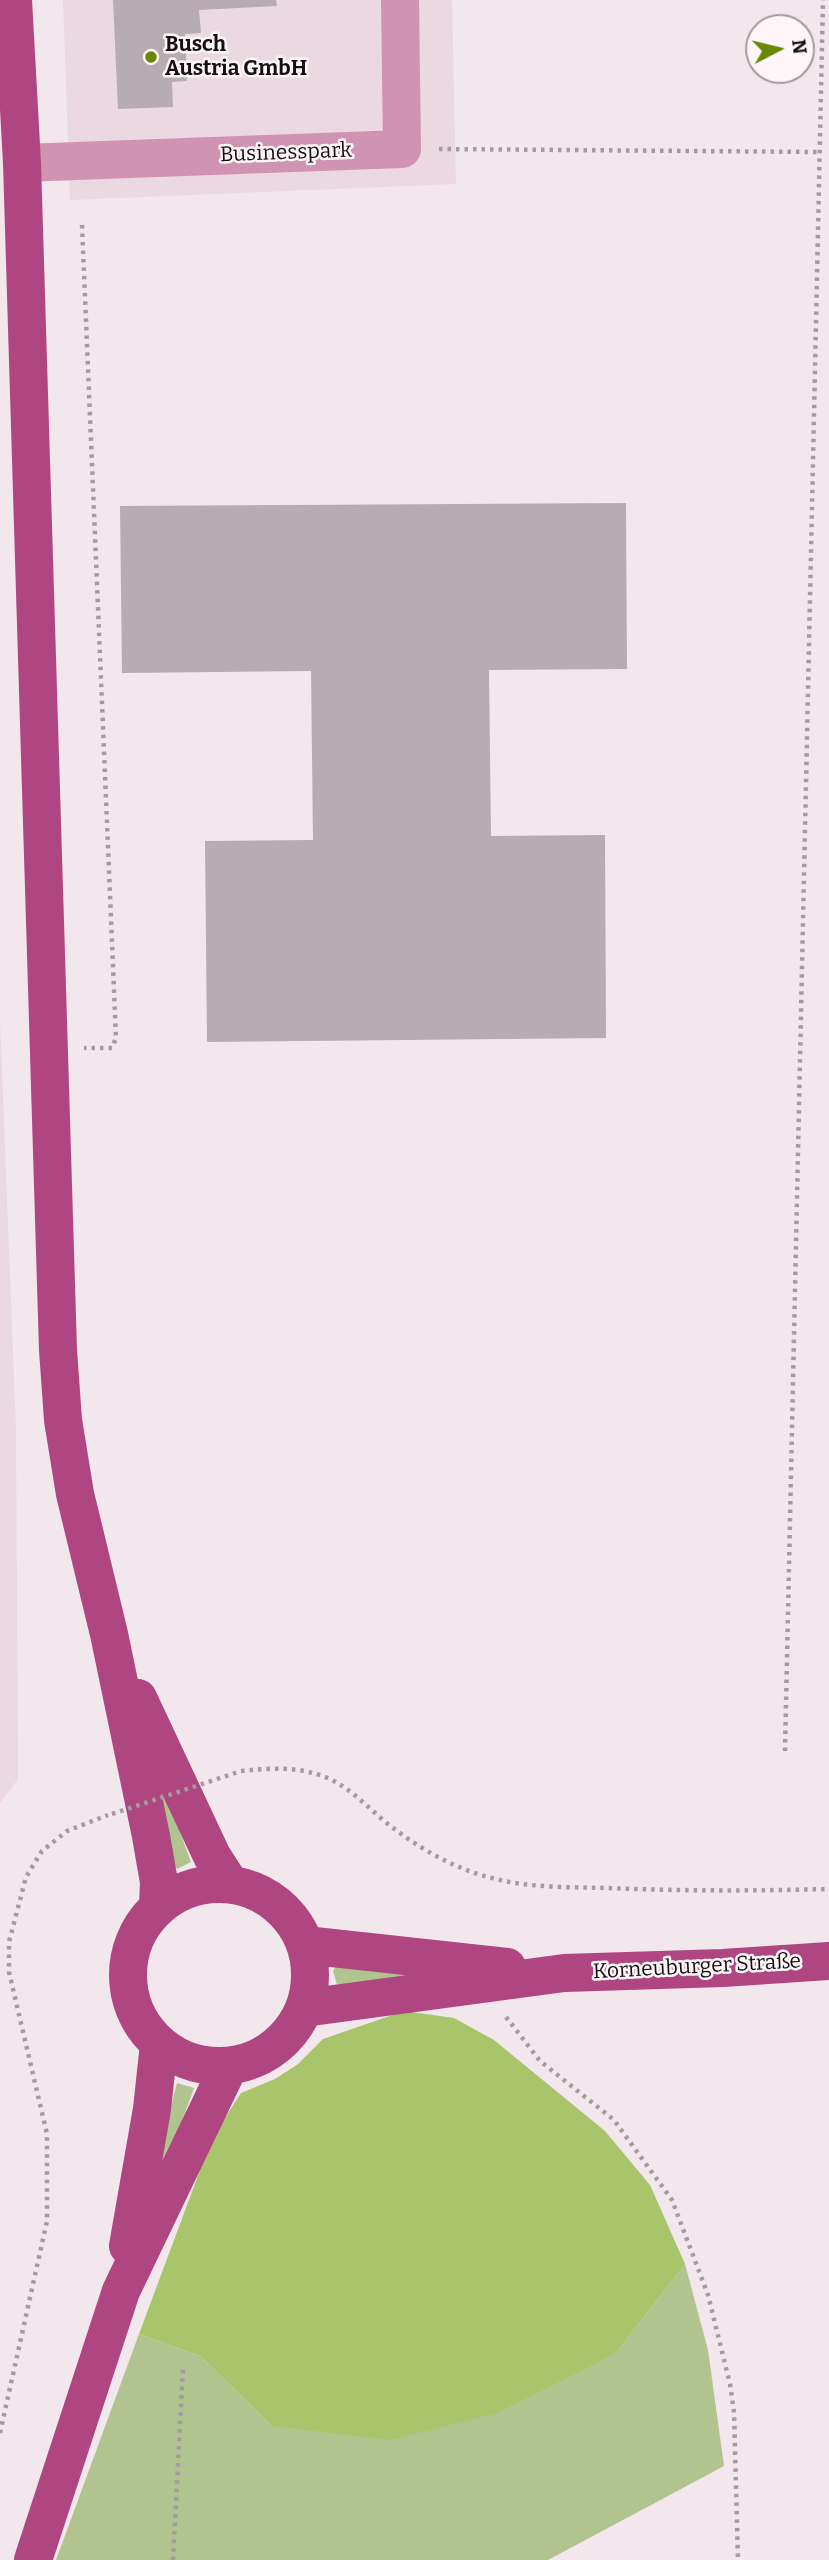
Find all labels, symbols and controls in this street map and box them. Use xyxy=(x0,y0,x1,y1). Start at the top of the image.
north arrow xyxy=(745,14,815,84)
place label: Busch Austria GmbH xyxy=(165,32,307,82)
text: N xyxy=(787,38,812,55)
marker: Busch Austria GmbH xyxy=(143,49,159,65)
street label: Businesspark xyxy=(220,138,352,168)
street label: Korneuburger Straße xyxy=(592,1949,802,1985)

